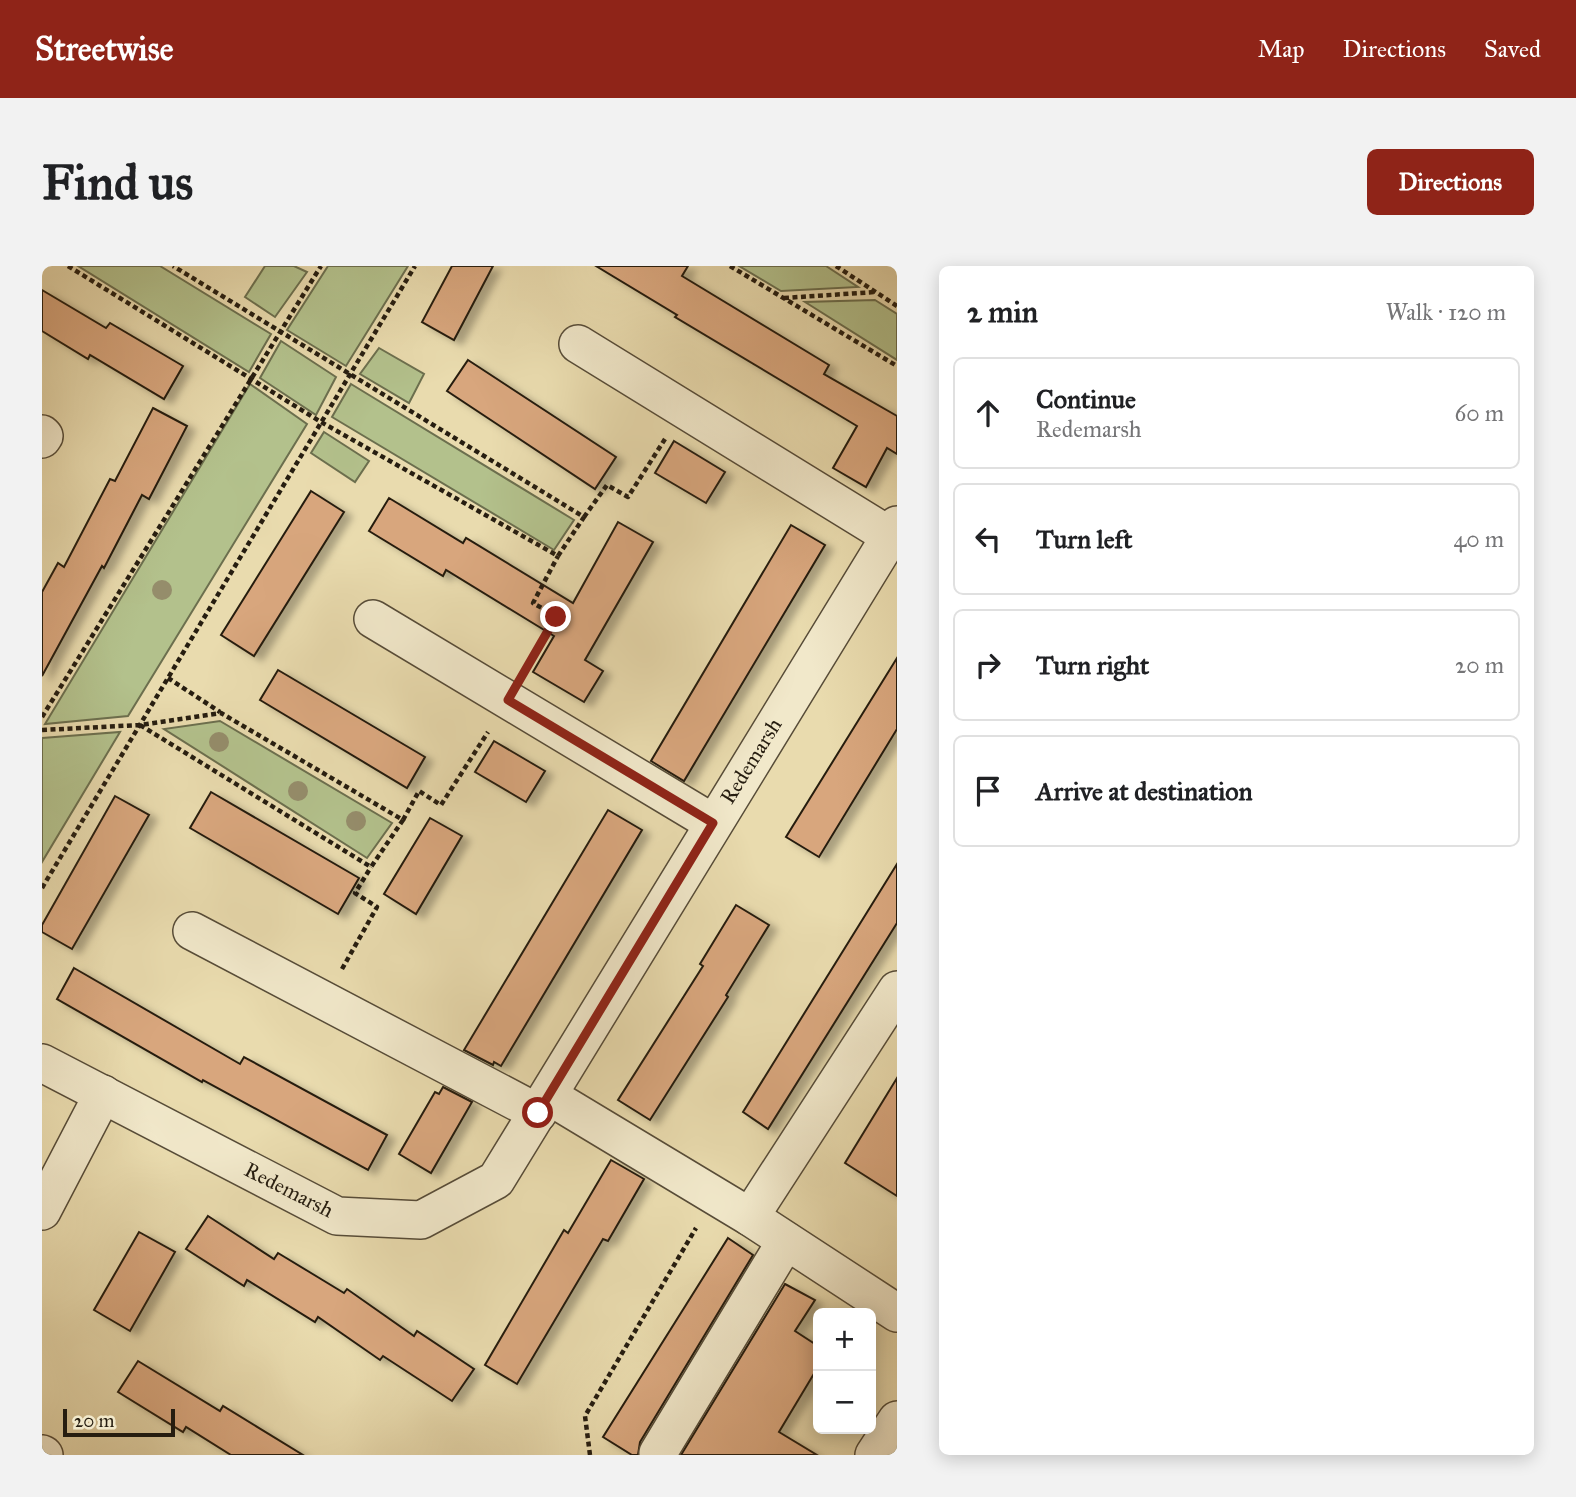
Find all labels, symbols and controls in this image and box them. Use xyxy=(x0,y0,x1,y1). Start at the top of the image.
text: Streetwise xyxy=(35,29,173,69)
text: Map xyxy=(1258,34,1305,64)
text: Directions xyxy=(1343,34,1446,64)
text: Saved xyxy=(1484,34,1541,64)
button: Directions xyxy=(1367,149,1534,215)
text: Find us xyxy=(42,153,193,212)
text: 2 min xyxy=(967,294,1038,330)
text: Walk · 120 m xyxy=(1386,298,1506,326)
text: Continue xyxy=(1036,383,1136,415)
icon: ahead xyxy=(969,394,1007,432)
text: 60 m xyxy=(1455,399,1504,427)
text: Redemarsh xyxy=(1036,415,1142,443)
icon: left xyxy=(969,520,1007,558)
text: Turn left xyxy=(1036,523,1132,555)
text: 40 m xyxy=(1454,525,1504,553)
route end xyxy=(540,601,571,632)
icon: right xyxy=(969,646,1007,684)
text: Turn right xyxy=(1036,649,1149,681)
text: 20 m xyxy=(1455,651,1504,679)
street label: Redemarsh xyxy=(714,713,788,809)
icon: arrive xyxy=(969,772,1007,810)
text: Arrive at destination xyxy=(1036,775,1253,807)
route start xyxy=(522,1097,553,1128)
street label: Redemarsh xyxy=(240,1157,338,1224)
map controls xyxy=(813,1308,876,1434)
button: + xyxy=(813,1308,876,1371)
button: − xyxy=(813,1371,876,1434)
scale bar xyxy=(63,1406,175,1438)
text: 20 m xyxy=(74,1409,115,1432)

